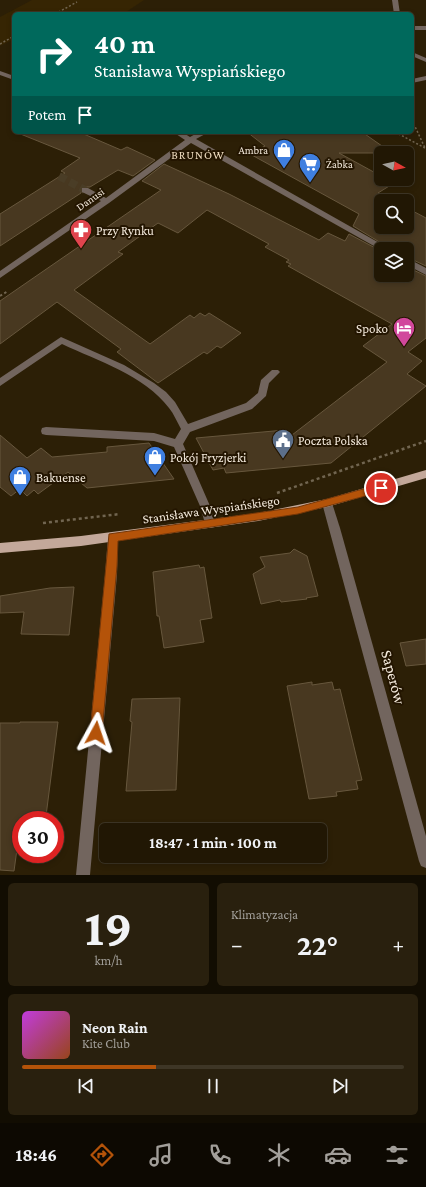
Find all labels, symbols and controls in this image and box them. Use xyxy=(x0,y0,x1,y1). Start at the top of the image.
icon: right xyxy=(28,28,80,80)
text: 40 m xyxy=(94,28,155,59)
text: Stanisława Wyspiańskiego xyxy=(94,61,285,81)
icon: arrive xyxy=(74,104,96,126)
text: Potem xyxy=(28,107,66,123)
shop icon: Ambra xyxy=(271,137,297,170)
place label: Ambra xyxy=(238,144,268,156)
north arrow xyxy=(374,146,414,186)
map controls xyxy=(374,146,414,282)
district label: BRUNÓW xyxy=(171,148,225,162)
supermarket icon: Żabka xyxy=(297,151,323,184)
place label: Żabka xyxy=(326,158,353,170)
street label: Danusi xyxy=(74,185,106,213)
button: search xyxy=(374,194,414,234)
pharmacy icon: Przy Rynku xyxy=(68,217,94,250)
place label: Przy Rynku xyxy=(96,223,154,238)
button: layers xyxy=(374,242,414,282)
hotel icon: Spoko xyxy=(391,315,417,348)
place label: Spoko xyxy=(356,321,388,336)
public building icon: Poczta Polska xyxy=(270,427,296,460)
place label: Poczta Polska xyxy=(298,433,368,448)
shop icon: Pokój Fryzjerki xyxy=(142,444,168,477)
place label: Pokój Fryzjerki xyxy=(170,450,247,466)
shop icon: Bakuense xyxy=(7,464,33,497)
place label: Bakuense xyxy=(36,470,86,485)
pin xyxy=(364,471,398,505)
icon: arrive xyxy=(370,477,392,499)
street label: Stanisława Wyspiańskiego xyxy=(142,492,281,527)
street label: Saperów xyxy=(377,648,409,707)
position arrow xyxy=(75,712,117,754)
speed limit sign: 30 xyxy=(12,811,64,863)
text: 18:47 · 1 min · 100 m xyxy=(149,835,277,851)
text: 19 xyxy=(85,898,132,956)
text: Klimatyzacja xyxy=(231,907,298,922)
text: 22° xyxy=(297,928,338,961)
text: − xyxy=(231,932,243,957)
text: + xyxy=(392,932,404,957)
text: km/h xyxy=(94,953,123,968)
text: Neon Rain xyxy=(82,1020,148,1036)
text: Kite Club xyxy=(82,1036,130,1051)
icon: previous xyxy=(75,1075,97,1097)
icon: pause xyxy=(202,1075,224,1097)
icon: next xyxy=(329,1075,351,1097)
icon: directions xyxy=(88,1141,116,1169)
icon: music xyxy=(147,1141,175,1169)
icon: phone xyxy=(206,1141,234,1169)
icon: climate xyxy=(265,1141,293,1169)
icon: car xyxy=(324,1141,352,1169)
icon: filters xyxy=(383,1141,411,1169)
text: 18:46 xyxy=(15,1145,57,1165)

